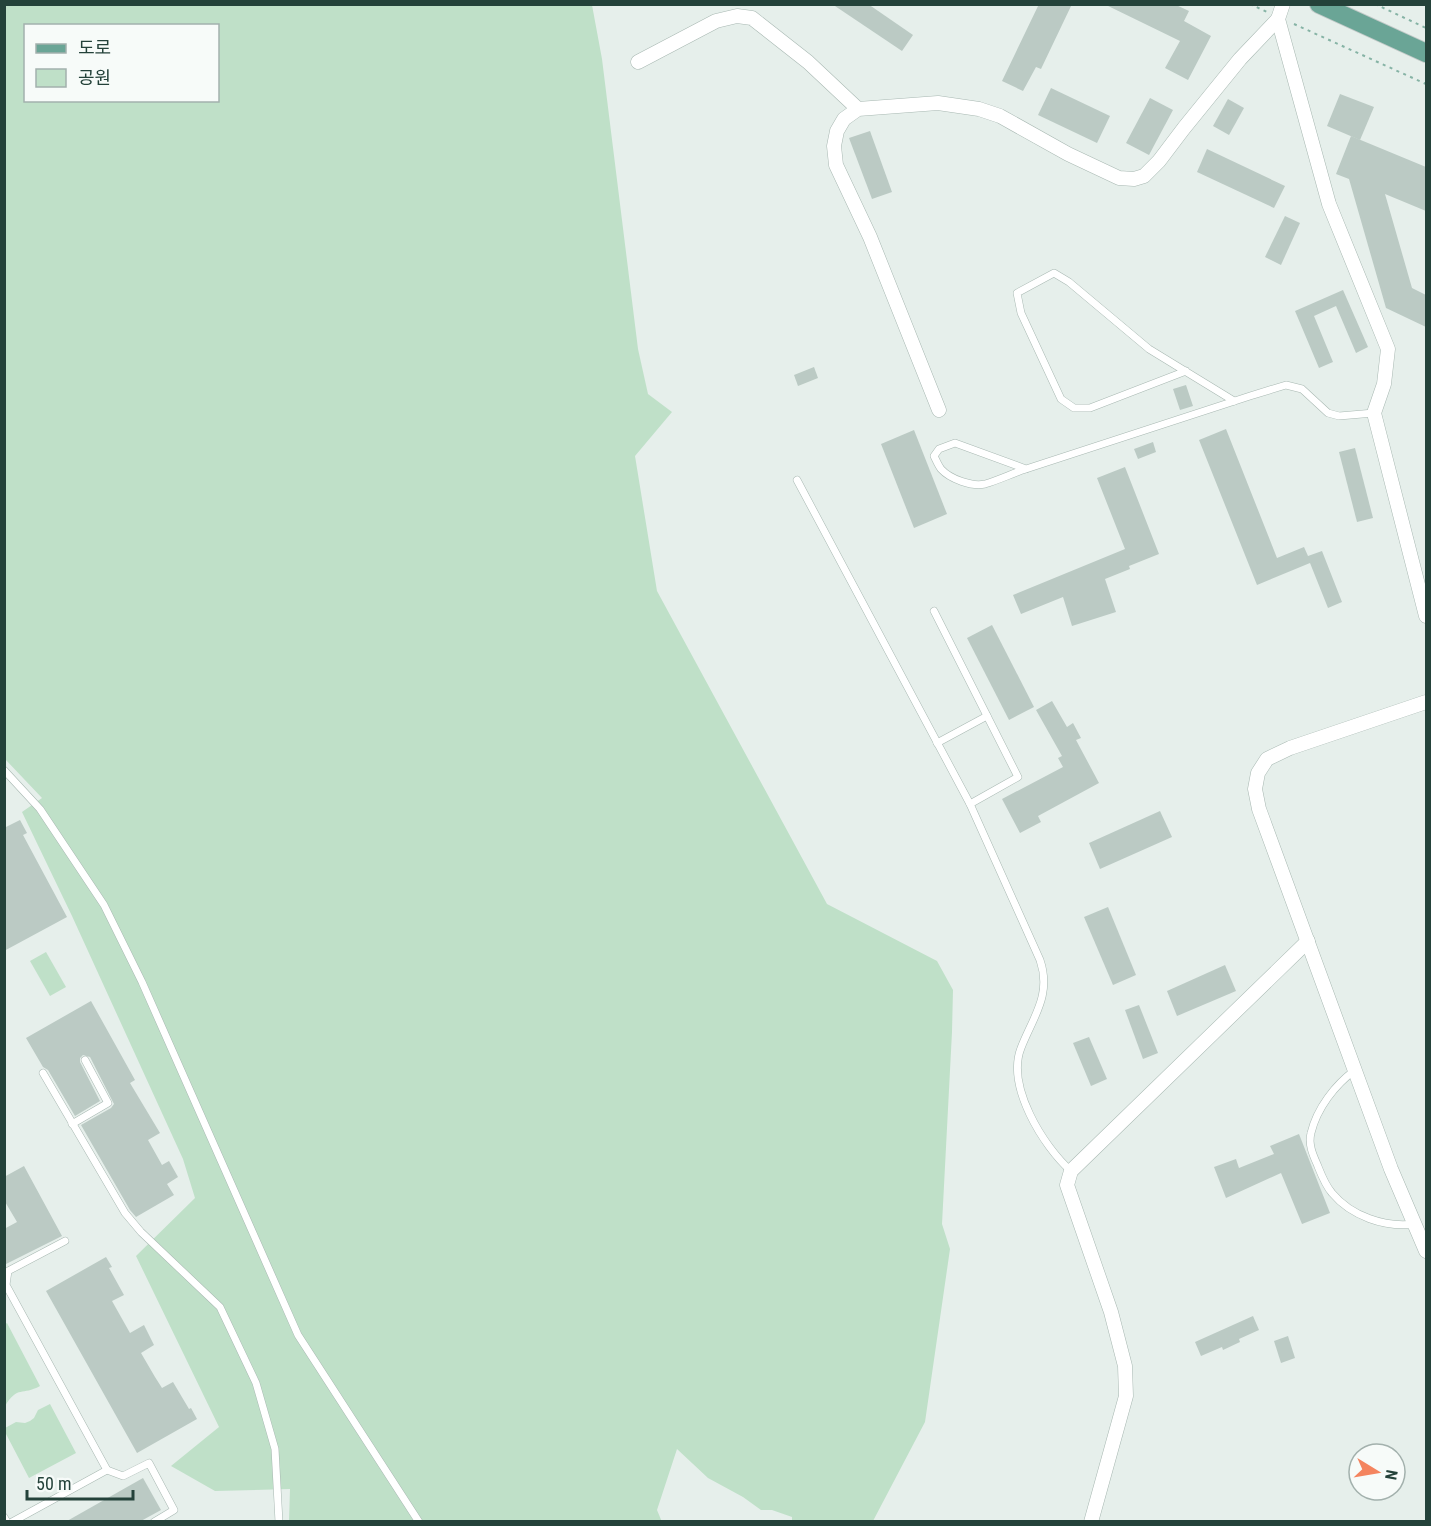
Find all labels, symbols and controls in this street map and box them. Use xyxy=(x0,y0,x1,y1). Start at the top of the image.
legend xyxy=(24,24,219,102)
text: 도로 xyxy=(78,37,111,58)
text: 공원 xyxy=(78,67,111,88)
north arrow xyxy=(1347,1442,1407,1502)
scale bar xyxy=(27,1463,134,1501)
text: N xyxy=(1381,1468,1401,1481)
text: 50 m xyxy=(36,1473,71,1494)

